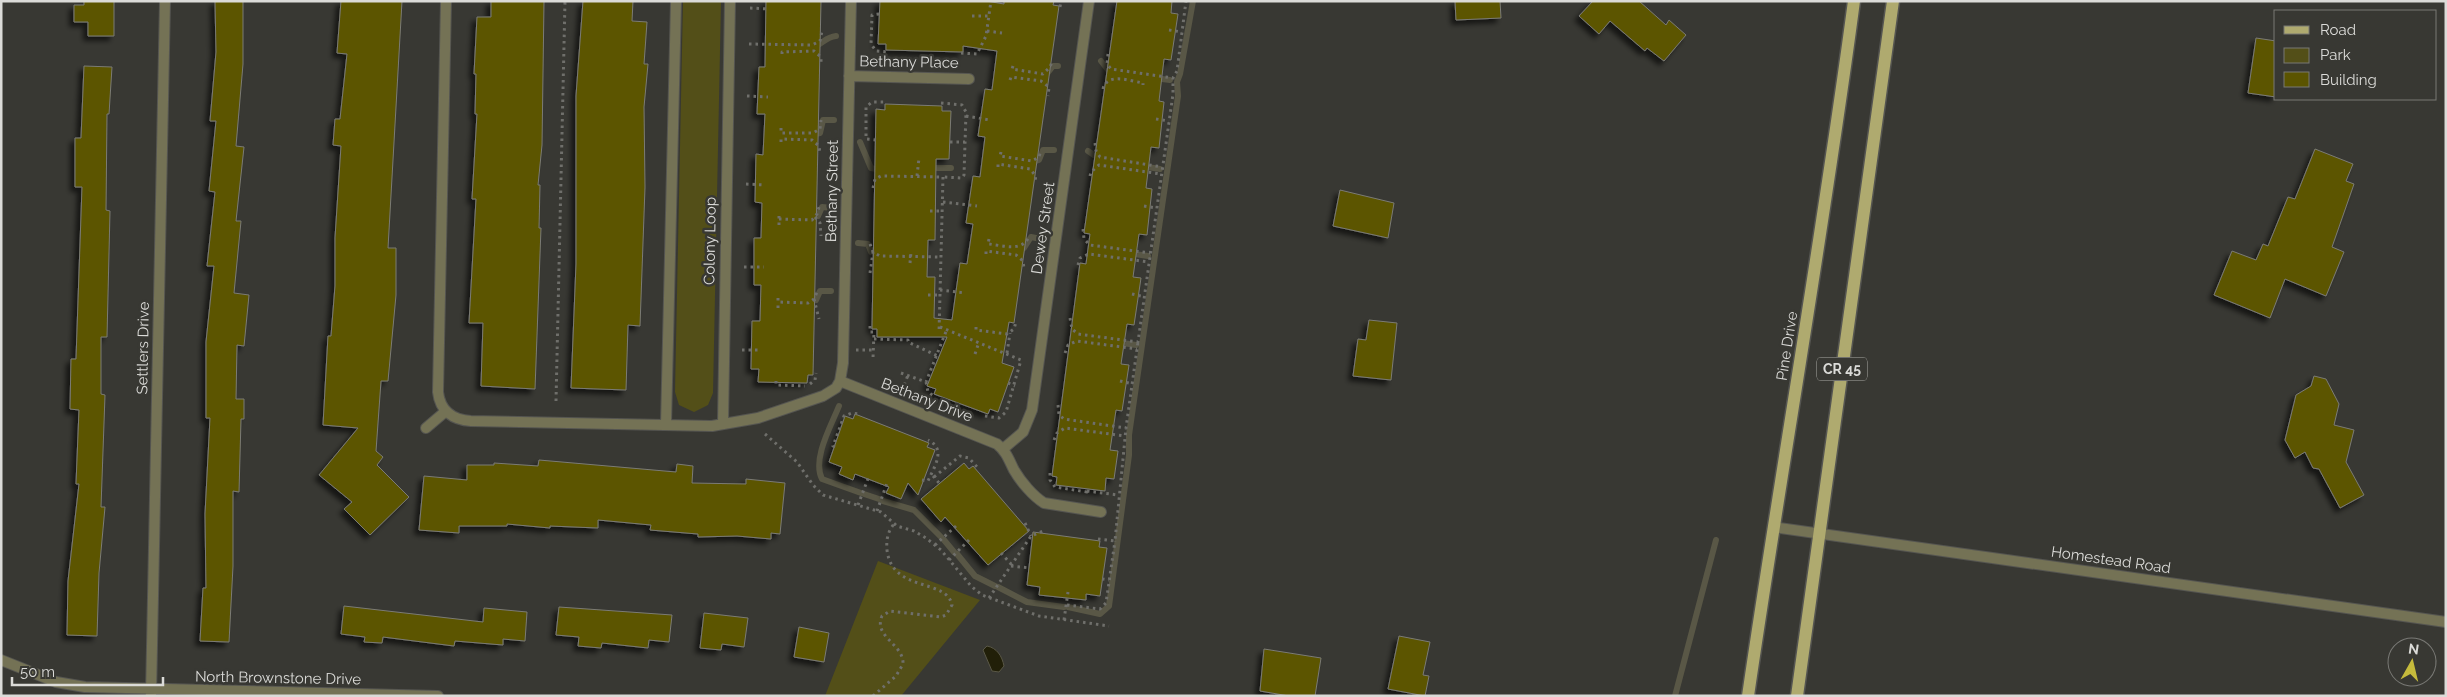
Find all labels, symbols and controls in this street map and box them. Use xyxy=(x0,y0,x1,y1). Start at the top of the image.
legend xyxy=(2274,10,2437,100)
text: Road xyxy=(2320,21,2356,39)
text: Park xyxy=(2320,46,2351,64)
street label: Bethany Place xyxy=(859,52,959,72)
text: Building xyxy=(2320,71,2377,89)
street label: Bethany Street xyxy=(822,140,842,242)
street label: Dewey Street xyxy=(1028,181,1058,275)
street label: Colony Loop xyxy=(700,197,720,285)
street label: Settlers Drive xyxy=(133,301,153,395)
street label: Pine Drive xyxy=(1773,310,1801,382)
road number: CR 45 xyxy=(1817,358,1867,380)
street label: Bethany Drive xyxy=(879,374,975,426)
street label: Homestead Road xyxy=(2050,543,2172,577)
north arrow xyxy=(2387,637,2437,687)
text: N xyxy=(2407,640,2420,658)
scale bar xyxy=(12,654,164,686)
text: 50 m xyxy=(20,663,55,681)
street label: North Brownstone Drive xyxy=(195,668,361,688)

